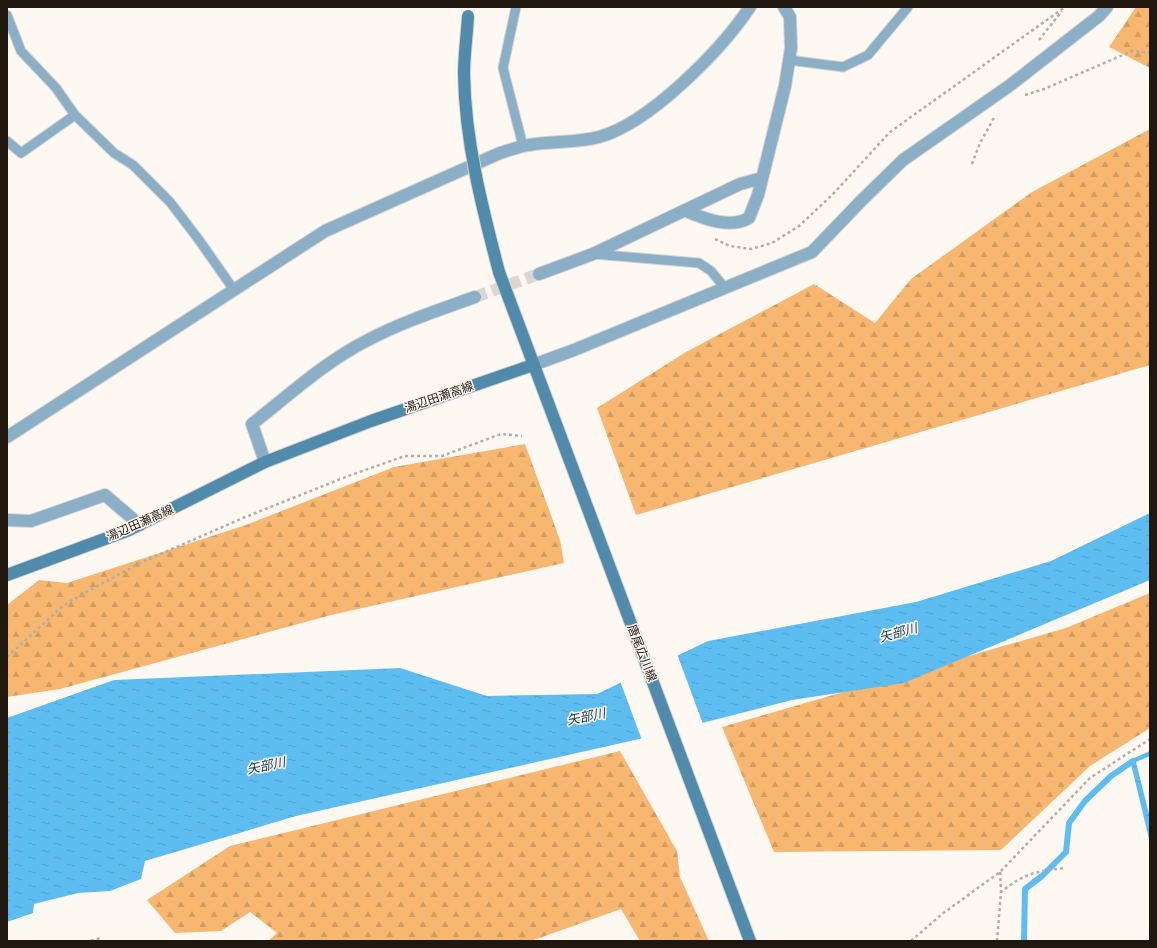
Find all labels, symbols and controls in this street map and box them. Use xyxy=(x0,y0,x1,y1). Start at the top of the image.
street label: 湯辺田瀬高線 xyxy=(403,379,475,415)
street label: 湯辺田瀬高線 xyxy=(104,502,176,544)
water label: 矢部川 xyxy=(877,620,921,645)
street label: 唐尾広川線 xyxy=(625,622,659,684)
water label: 矢部川 xyxy=(566,705,609,728)
water label: 矢部川 xyxy=(246,754,289,777)

